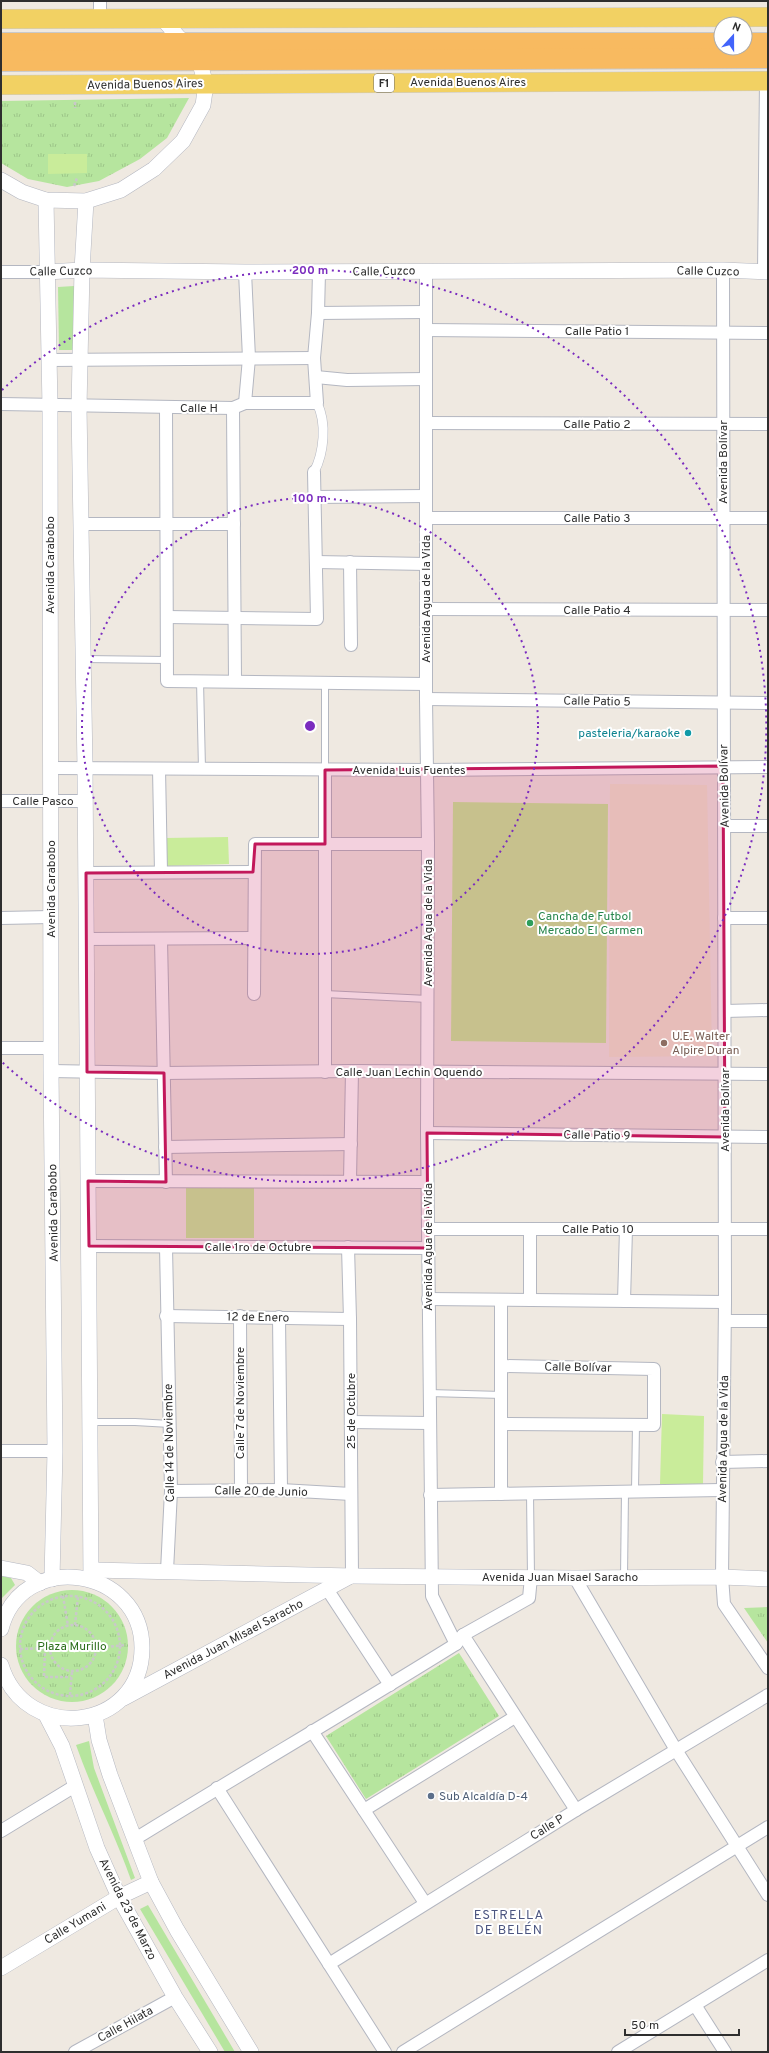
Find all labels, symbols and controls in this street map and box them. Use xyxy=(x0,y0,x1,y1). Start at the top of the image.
north arrow xyxy=(713,16,753,56)
text: N xyxy=(730,20,742,36)
road number: F1 xyxy=(374,74,394,92)
street label: Avenida Buenos Aires xyxy=(410,75,526,91)
street label: Avenida Buenos Aires xyxy=(87,76,203,94)
street label: Calle Cuzco xyxy=(29,263,93,281)
text: 200 m xyxy=(292,263,328,279)
street label: Calle Cuzco xyxy=(352,263,416,281)
street label: Calle Cuzco xyxy=(676,263,740,281)
street label: Calle Patio 1 xyxy=(565,324,629,340)
street label: Calle H xyxy=(180,401,218,417)
street label: Calle Patio 2 xyxy=(563,417,631,433)
street label: Avenida Bolívar xyxy=(716,420,732,504)
text: 100 m xyxy=(293,491,327,507)
street label: Calle Patio 3 xyxy=(563,511,631,527)
street label: Avenida Carabobo xyxy=(43,516,59,614)
street label: Avenida Agua de la Vida xyxy=(419,535,435,663)
street label: Calle Patio 4 xyxy=(563,603,631,619)
street label: Calle Patio 5 xyxy=(563,693,631,711)
centre of rings xyxy=(303,719,317,733)
place label: pasteleria/karaoke xyxy=(578,726,680,742)
marker: pasteleria/karaoke xyxy=(683,728,693,738)
street label: Avenida Bolívar xyxy=(716,744,734,828)
street label: Avenida Luis Fuentes xyxy=(352,763,466,779)
street label: Calle Pasco xyxy=(12,794,74,810)
street label: Avenida Carabobo xyxy=(44,840,60,938)
street label: Avenida Agua de la Vida xyxy=(421,859,437,987)
place label: Cancha de Futbol Mercado El Carmen xyxy=(538,909,643,939)
marker: Cancha de Futbol Mercado El Carmen xyxy=(525,918,535,928)
place label: U.E. Walter Alpire Duran xyxy=(672,1029,739,1059)
marker: U.E. Walter Alpire Duran xyxy=(659,1038,669,1048)
street label: Calle Juan Lechin Oquendo xyxy=(336,1065,483,1081)
street label: Avenida Bolívar xyxy=(718,1068,734,1152)
street label: Calle Patio 9 xyxy=(563,1127,631,1145)
street label: Avenida Carabobo xyxy=(45,1163,63,1262)
street label: Avenida Agua de la Vida xyxy=(421,1183,437,1311)
street label: Calle Patio 10 xyxy=(562,1222,634,1238)
street label: Calle 1ro de Octubre xyxy=(204,1240,312,1256)
street label: 12 de Enero xyxy=(227,1309,290,1327)
street label: Calle 7 de Noviembre xyxy=(233,1347,249,1459)
street label: Calle Bolívar xyxy=(544,1359,612,1377)
street label: 25 de Octubre xyxy=(344,1373,360,1449)
street label: Avenida Agua de la Vida xyxy=(715,1375,733,1503)
street label: Calle 14 de Noviembre xyxy=(161,1383,179,1502)
street label: Calle 20 de Junio xyxy=(214,1483,308,1501)
street label: Avenida Juan Misael Saracho xyxy=(482,1570,639,1586)
street label: Avenida Juan Misael Saracho xyxy=(161,1596,307,1684)
park label: Plaza Murillo xyxy=(37,1639,107,1655)
place label: Sub Alcaldía D-4 xyxy=(439,1789,528,1805)
marker: Sub Alcaldía D-4 xyxy=(426,1791,436,1801)
street label: Calle P xyxy=(528,1811,568,1844)
street label: Avenida 23 de Marzo xyxy=(95,1856,160,1963)
street label: Calle Yumani xyxy=(42,1899,109,1949)
district label: ESTRELLA DE BELÉN xyxy=(474,1908,544,1939)
street label: Calle Hilata xyxy=(95,2003,156,2047)
scale bar xyxy=(625,2011,739,2037)
text: 50 m xyxy=(631,2018,659,2034)

